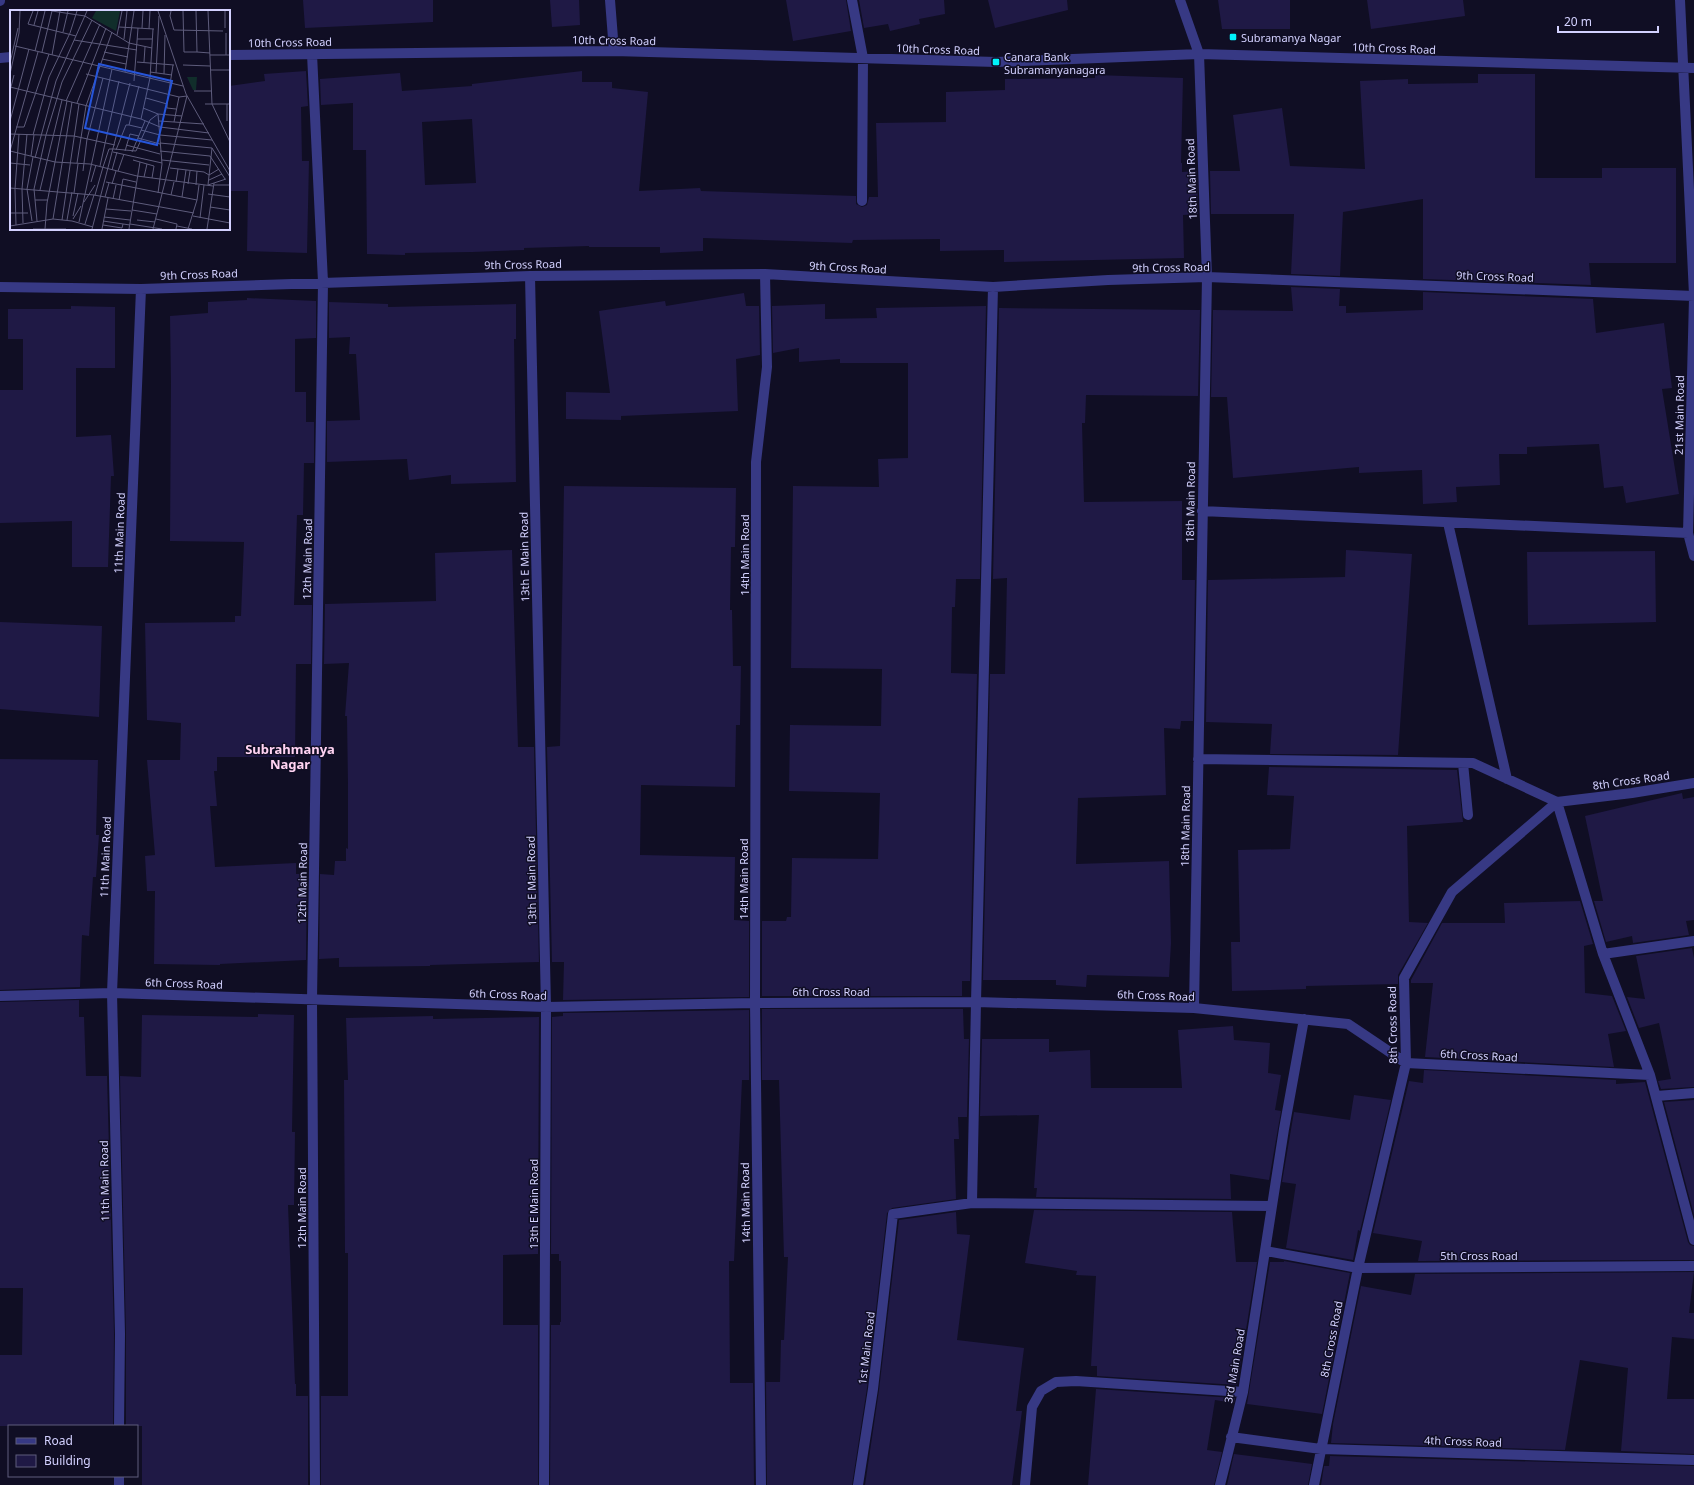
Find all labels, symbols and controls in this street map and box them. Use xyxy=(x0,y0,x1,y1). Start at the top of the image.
scale bar xyxy=(1558,8,1658,34)
inset map xyxy=(10,10,230,230)
text: 20 m xyxy=(1564,13,1592,30)
place label: Subramanya Nagar xyxy=(1241,30,1341,45)
street label: 10th Cross Road xyxy=(572,32,656,48)
marker: Subramanya Nagar xyxy=(1228,32,1238,42)
street label: 10th Cross Road xyxy=(248,34,332,50)
street label: 10th Cross Road xyxy=(1352,39,1436,57)
street label: 10th Cross Road xyxy=(896,40,980,58)
place label: Canara Bank Subramanyanagara xyxy=(1004,49,1106,77)
marker: Canara Bank Subramanyanagara xyxy=(991,57,1001,67)
street label: 18th Main Road xyxy=(1182,138,1200,220)
street label: 9th Cross Road xyxy=(484,256,562,272)
street label: 9th Cross Road xyxy=(809,257,887,277)
street label: 9th Cross Road xyxy=(1132,259,1210,275)
street label: 9th Cross Road xyxy=(160,265,238,283)
street label: 9th Cross Road xyxy=(1456,267,1534,285)
street label: 21st Main Road xyxy=(1671,375,1687,455)
street label: 18th Main Road xyxy=(1182,461,1198,543)
street label: 11th Main Road xyxy=(110,492,128,574)
street label: 13th E Main Road xyxy=(516,512,532,602)
street label: 14th Main Road xyxy=(737,514,752,596)
street label: 12th Main Road xyxy=(299,518,315,600)
district label: Subrahmanya Nagar xyxy=(245,740,335,773)
street label: 8th Cross Road xyxy=(1591,767,1671,793)
street label: 18th Main Road xyxy=(1177,785,1193,867)
street label: 11th Main Road xyxy=(96,816,114,898)
street label: 13th E Main Road xyxy=(523,836,539,926)
street label: 14th Main Road xyxy=(736,838,751,920)
street label: 12th Main Road xyxy=(294,842,310,924)
street label: 6th Cross Road xyxy=(145,974,223,992)
street label: 6th Cross Road xyxy=(792,984,870,999)
street label: 6th Cross Road xyxy=(469,985,547,1003)
street label: 6th Cross Road xyxy=(1117,986,1195,1004)
street label: 8th Cross Road xyxy=(1384,986,1400,1064)
street label: 6th Cross Road xyxy=(1440,1045,1518,1065)
street label: 11th Main Road xyxy=(96,1140,112,1222)
street label: 13th E Main Road xyxy=(526,1159,541,1249)
street label: 14th Main Road xyxy=(737,1162,753,1244)
street label: 12th Main Road xyxy=(294,1167,309,1249)
street label: 5th Cross Road xyxy=(1440,1248,1518,1263)
street label: 8th Cross Road xyxy=(1316,1299,1346,1379)
street label: 1st Main Road xyxy=(854,1311,878,1385)
street label: 3rd Main Road xyxy=(1220,1328,1248,1404)
legend xyxy=(8,1425,138,1477)
text: Road xyxy=(44,1432,73,1449)
street label: 4th Cross Road xyxy=(1424,1432,1502,1450)
text: Building xyxy=(44,1452,91,1469)

